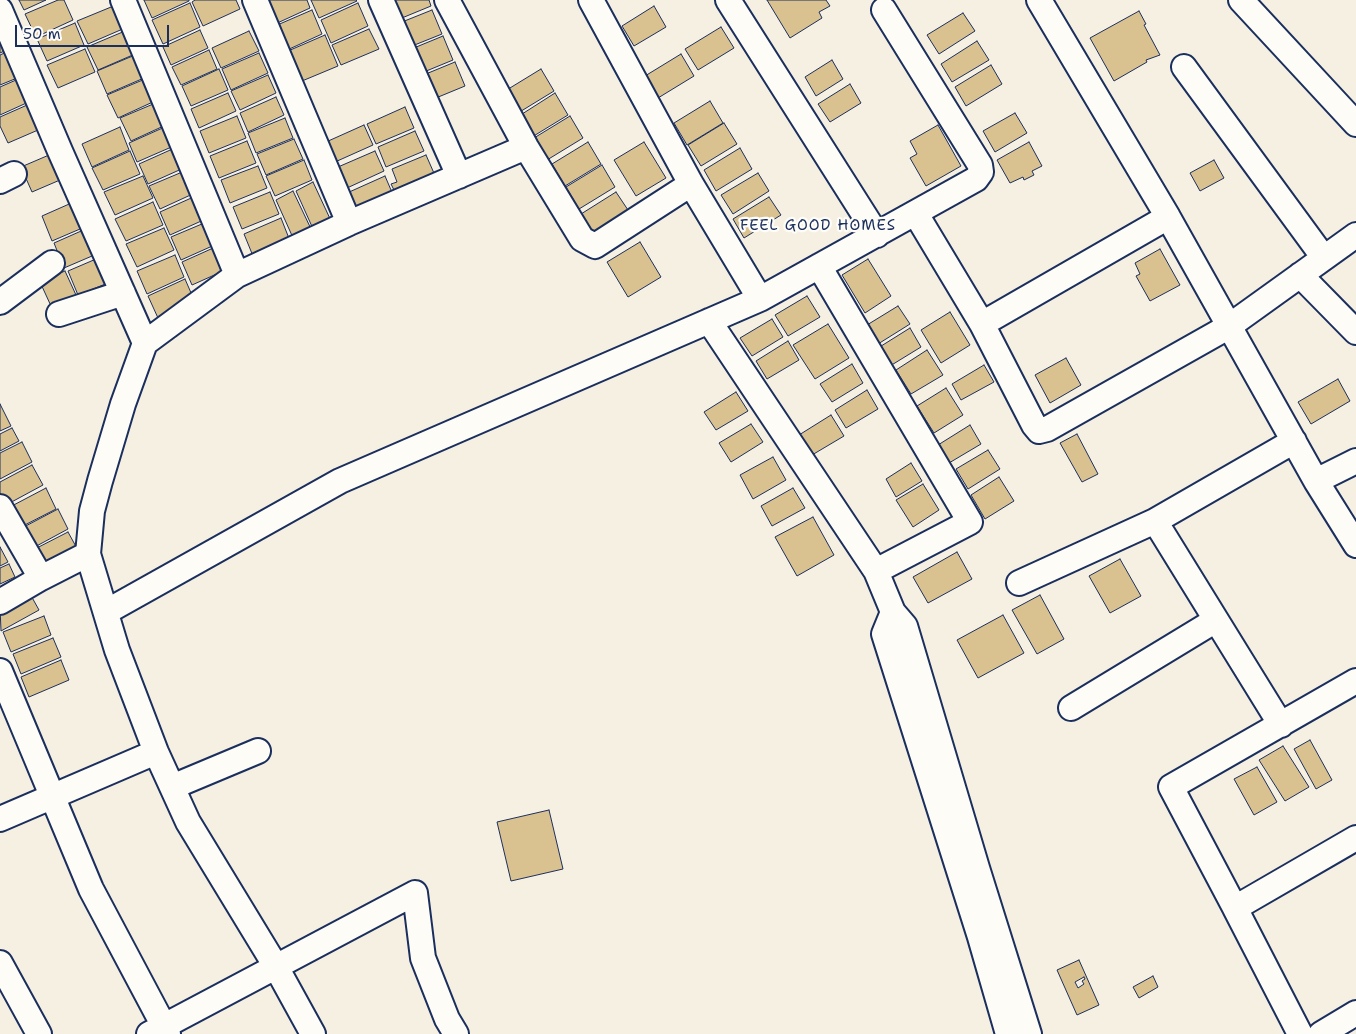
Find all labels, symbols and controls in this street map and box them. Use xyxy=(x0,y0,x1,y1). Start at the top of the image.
scale bar xyxy=(18,15,171,47)
text: 50 m xyxy=(23,24,61,44)
district label: FEEL GOOD HOMES xyxy=(738,217,898,235)

